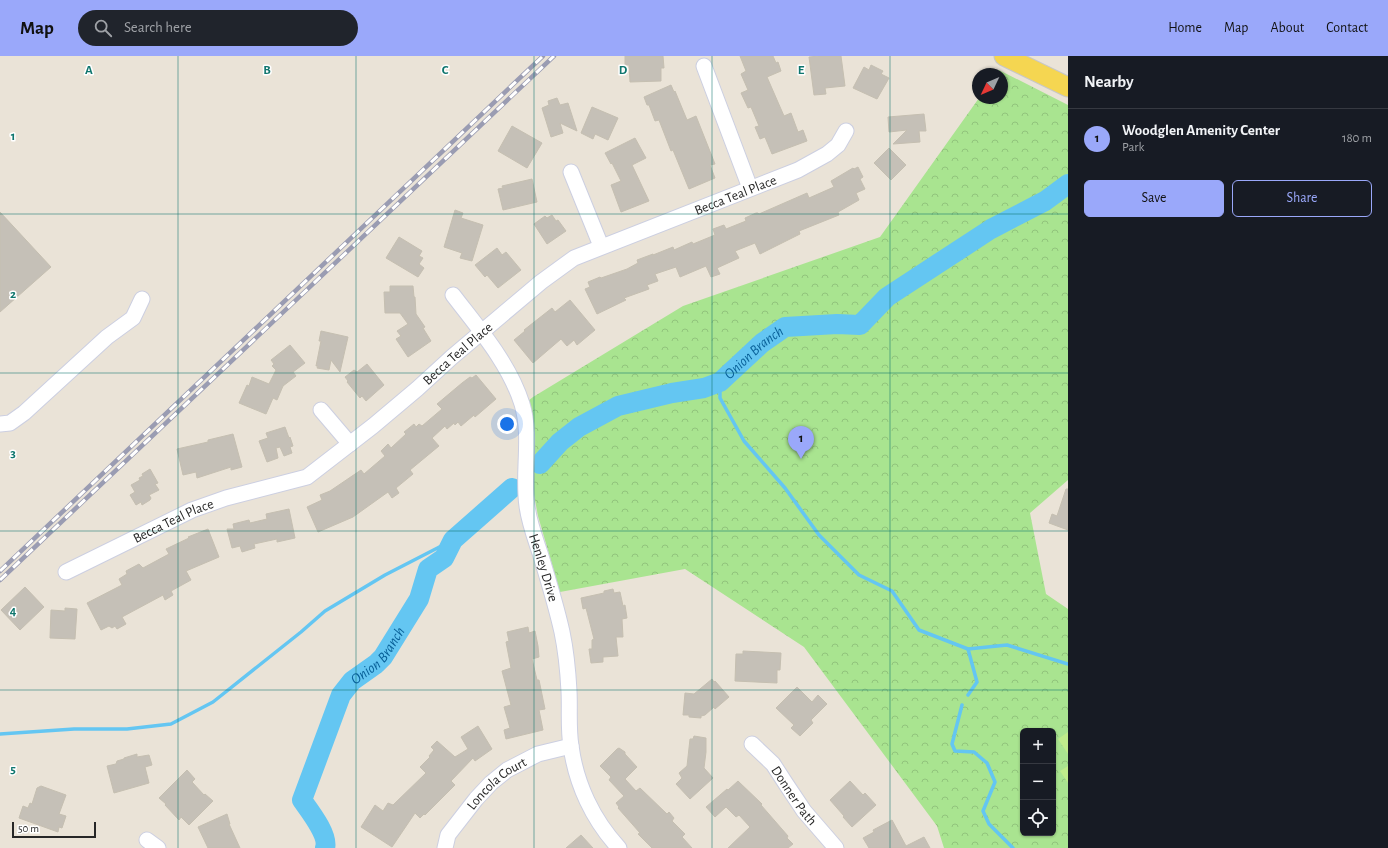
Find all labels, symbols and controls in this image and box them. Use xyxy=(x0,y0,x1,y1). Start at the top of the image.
search box xyxy=(78,10,358,46)
icon: search xyxy=(92,17,114,39)
text: Map xyxy=(20,19,54,38)
text: Search here xyxy=(124,20,192,35)
text: Home xyxy=(1168,21,1202,35)
text: Map xyxy=(1224,21,1248,35)
text: About xyxy=(1270,21,1304,35)
text: Contact xyxy=(1326,21,1368,35)
text: A xyxy=(85,64,93,77)
text: B xyxy=(263,64,271,77)
text: C xyxy=(442,64,449,77)
text: D xyxy=(619,64,628,77)
text: E xyxy=(798,64,805,77)
north arrow xyxy=(972,68,1008,104)
text: Nearby xyxy=(1084,73,1134,90)
text: Woodglen Amenity Center xyxy=(1122,123,1280,138)
text: 1 xyxy=(11,130,15,143)
text: 1 xyxy=(1095,132,1099,145)
text: 180 m xyxy=(1342,132,1372,145)
text: Park xyxy=(1122,141,1144,154)
street label: Becca Teal Place xyxy=(693,173,779,218)
button: Save xyxy=(1084,180,1224,217)
button: Share xyxy=(1232,180,1372,217)
text: 2 xyxy=(10,288,16,301)
street label: Becca Teal Place xyxy=(421,320,495,388)
water label: Onion Branch xyxy=(721,324,786,382)
your location xyxy=(497,414,517,434)
pin: 1 xyxy=(788,426,814,459)
text: 3 xyxy=(10,447,16,460)
street label: Becca Teal Place xyxy=(131,497,215,546)
street label: Henley Drive xyxy=(526,532,560,603)
text: 4 xyxy=(10,605,17,618)
water label: Onion Branch xyxy=(348,625,408,687)
map controls xyxy=(1020,728,1056,836)
button: + xyxy=(1020,728,1056,764)
street label: Loncola Court xyxy=(465,755,529,813)
text: 5 xyxy=(10,763,16,776)
street label: Donner Path xyxy=(768,764,819,828)
button: − xyxy=(1020,764,1056,800)
button: locate xyxy=(1020,800,1056,836)
scale bar xyxy=(12,820,96,839)
text: 50 m xyxy=(18,823,39,834)

